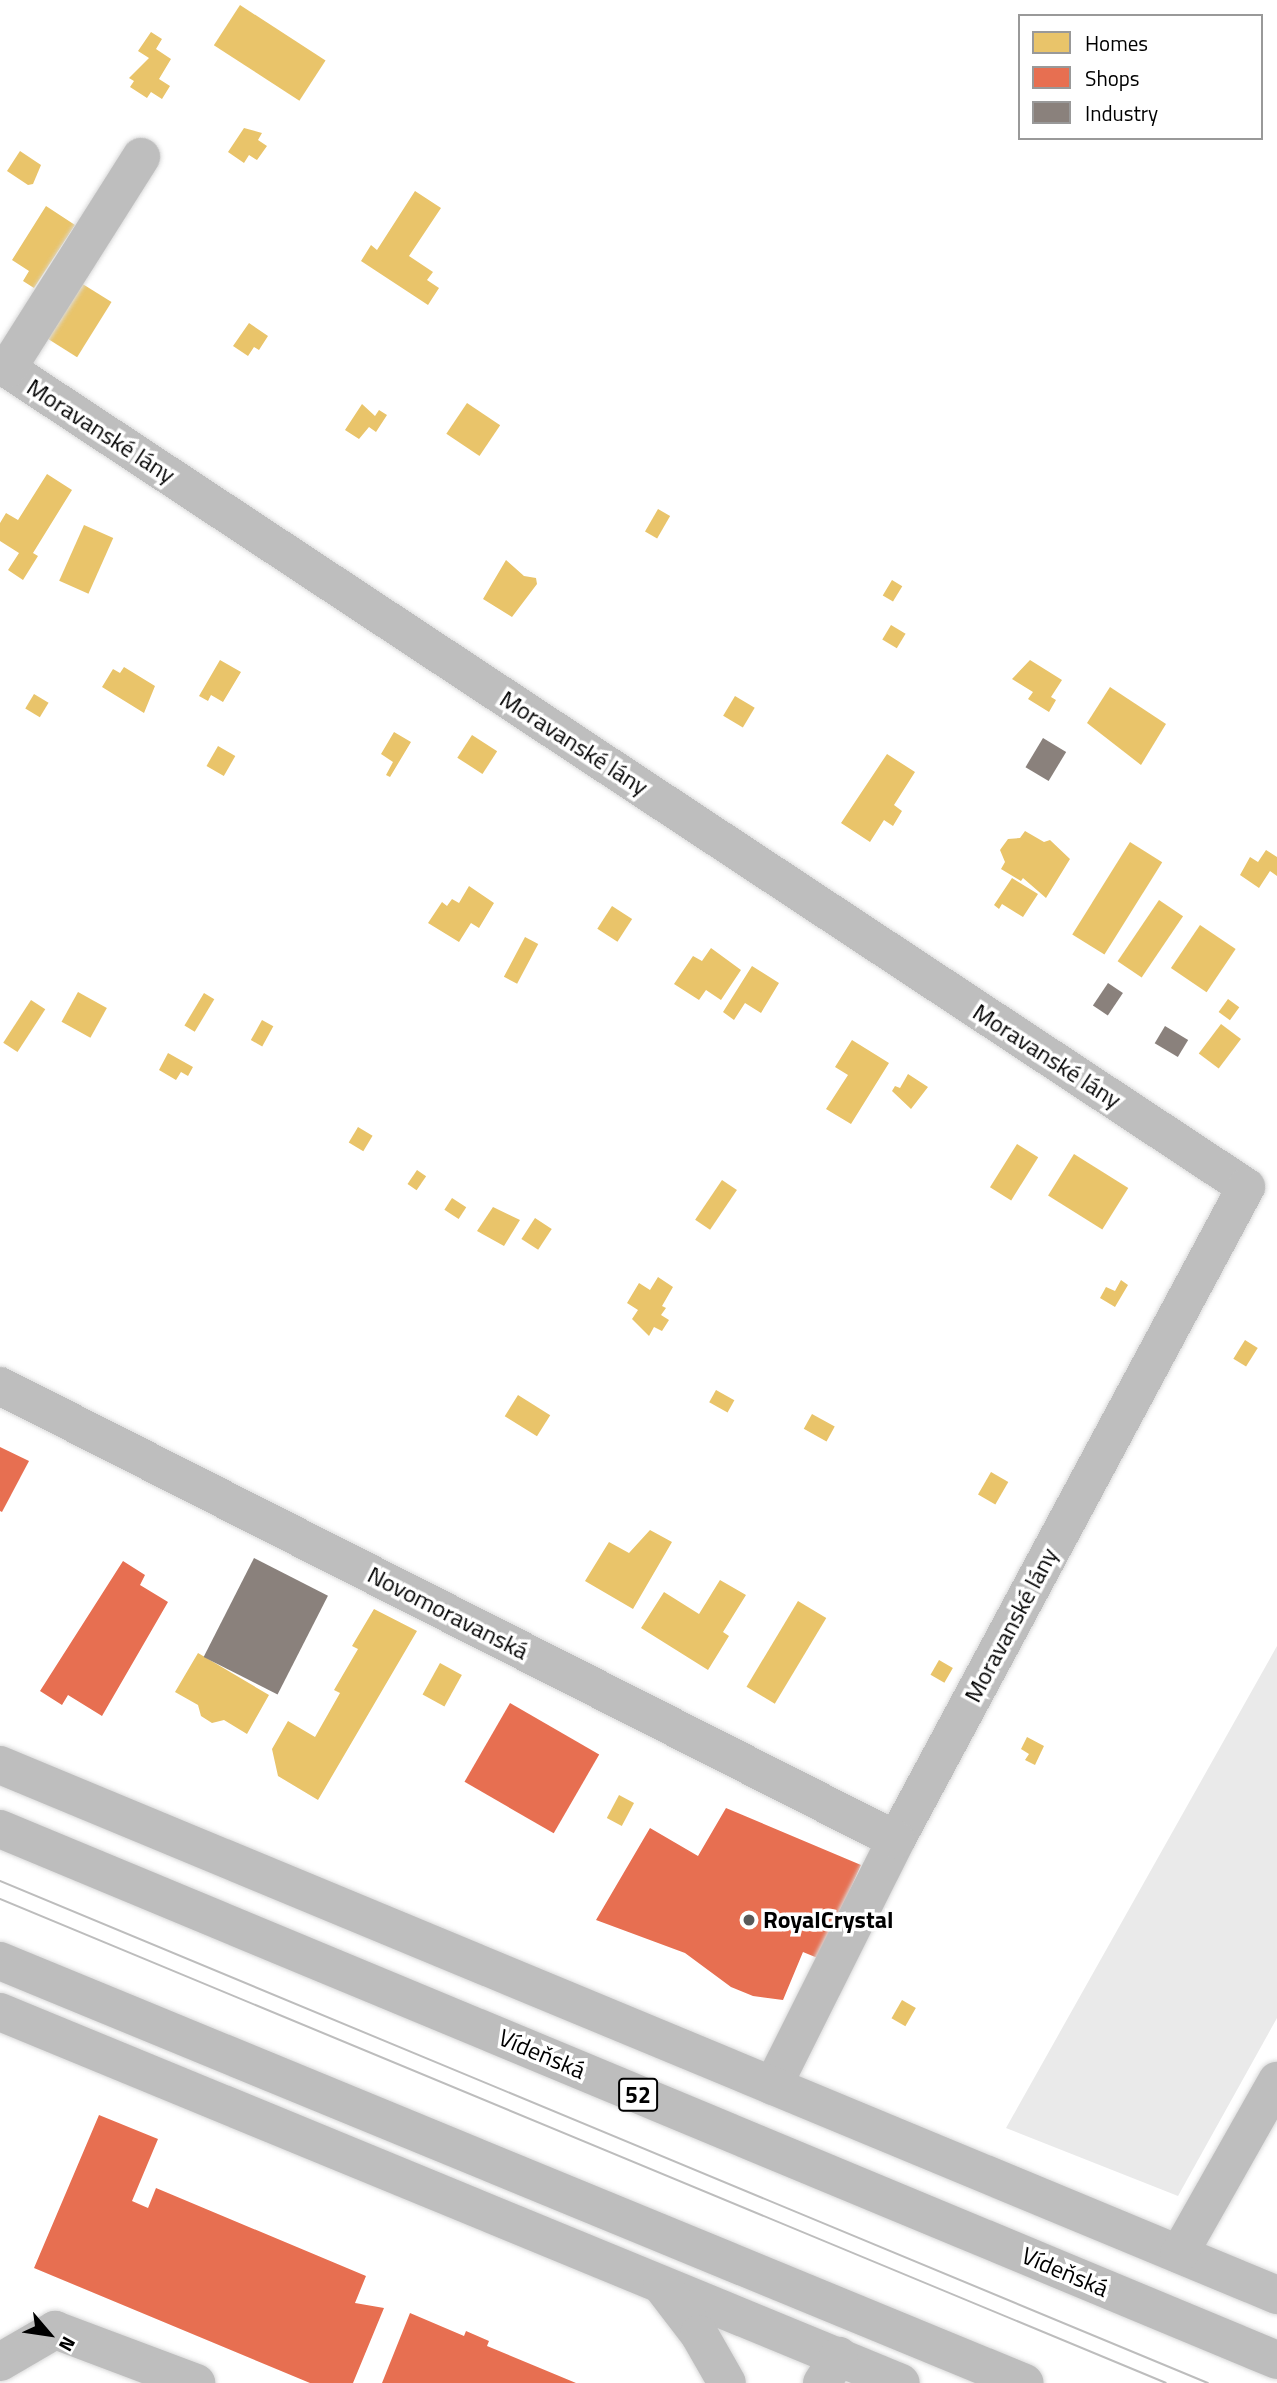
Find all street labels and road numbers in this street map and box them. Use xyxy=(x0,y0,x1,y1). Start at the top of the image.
street label: Moravanské lány xyxy=(22,372,180,490)
street label: Moravanské lány xyxy=(495,684,653,802)
street label: Moravanské lány xyxy=(968,997,1126,1115)
street label: Moravanské lány xyxy=(958,1543,1064,1707)
street label: Novomoravanská xyxy=(363,1560,533,1666)
street label: Vídeňská xyxy=(494,2023,590,2085)
road number: 52 xyxy=(617,2076,659,2114)
street label: Vídeňská xyxy=(1017,2241,1113,2303)

